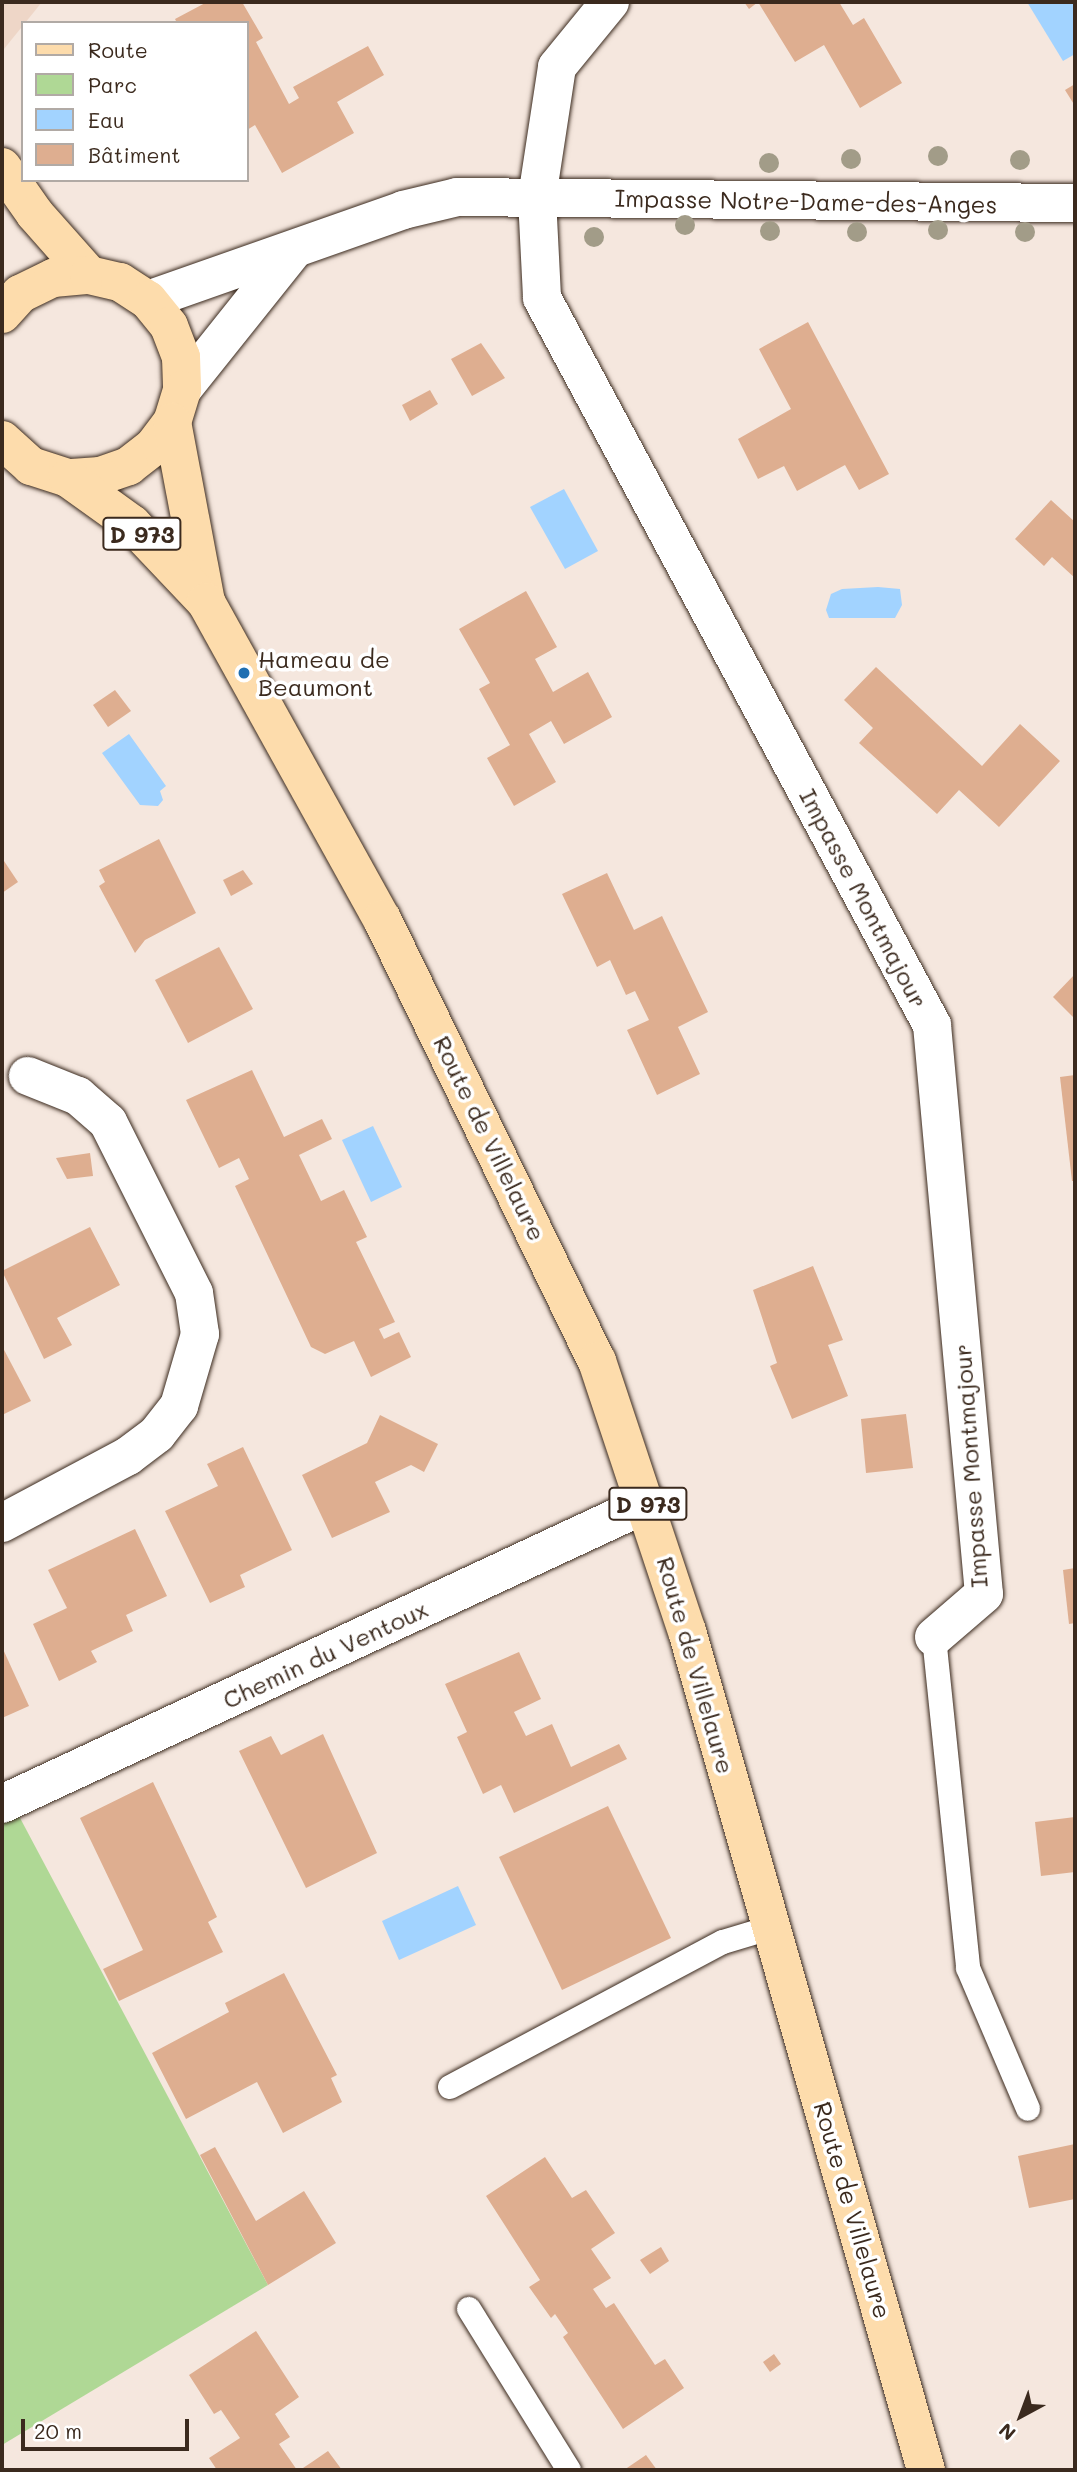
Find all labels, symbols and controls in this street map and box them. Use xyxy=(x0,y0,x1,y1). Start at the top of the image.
legend xyxy=(21,21,248,182)
text: Route xyxy=(88,36,148,63)
text: Parc xyxy=(88,71,137,98)
text: Eau xyxy=(88,106,125,133)
text: Bâtiment xyxy=(88,141,180,168)
street label: Impasse Notre-Dame-des-Anges xyxy=(614,183,998,219)
road number: D 973 xyxy=(102,514,182,554)
place label: Hameau de Beaumont xyxy=(258,645,390,701)
marker: Hameau de Beaumont xyxy=(236,665,252,681)
street label: Impasse Montmajour xyxy=(794,784,934,1012)
street label: Route de Villelaure xyxy=(428,1031,552,1245)
street label: Impasse Montmajour xyxy=(947,1343,993,1589)
road number: D 973 xyxy=(608,1484,688,1524)
street label: Route de Villelaure xyxy=(651,1553,741,1777)
street label: Chemin du Ventoux xyxy=(218,1594,432,1714)
street label: Route de Villelaure xyxy=(808,2098,898,2322)
north arrow xyxy=(986,2381,1056,2451)
scale bar xyxy=(24,2406,192,2450)
text: 20 m xyxy=(34,2417,82,2444)
text: N xyxy=(993,2418,1021,2446)

